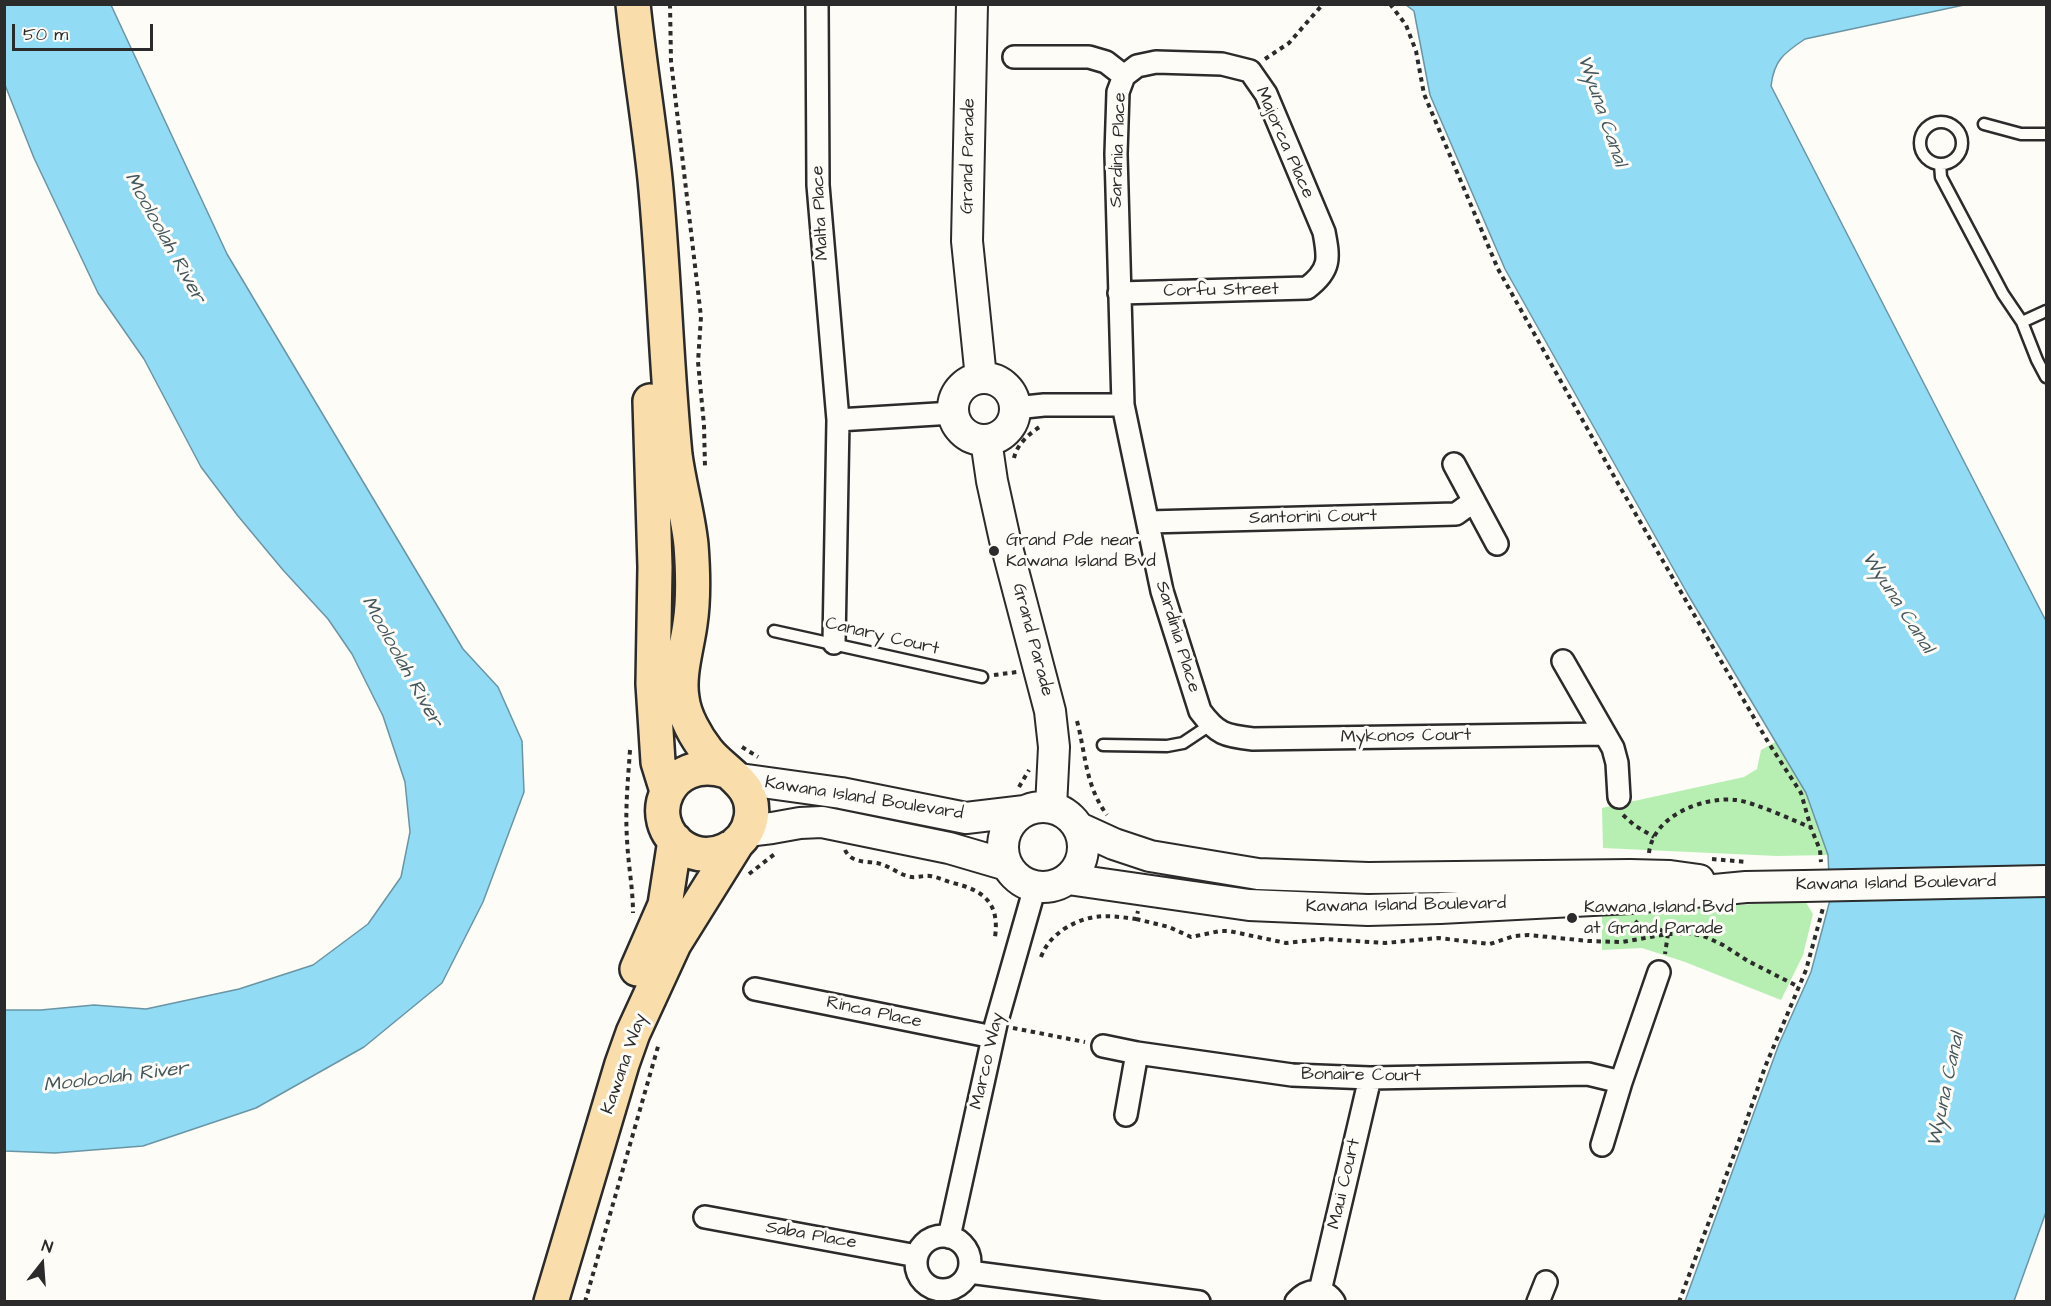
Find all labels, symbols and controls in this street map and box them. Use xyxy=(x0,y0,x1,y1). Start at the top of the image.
scale bar xyxy=(15,12,156,50)
text: 50 m xyxy=(23,22,68,47)
water label: Wyuna Canal xyxy=(1571,52,1631,170)
street label: Majorca Place xyxy=(1250,84,1318,202)
street label: Sardinia Place xyxy=(1106,92,1132,208)
street label: Grand Parade xyxy=(957,98,981,214)
street label: Malta Place xyxy=(808,165,834,261)
water label: Mooloolah River xyxy=(118,169,210,307)
street label: Corfu Street xyxy=(1163,279,1279,303)
street label: Santorini Court xyxy=(1249,506,1377,530)
place label: Grand Pde near Kawana Island Bvd xyxy=(1006,530,1156,572)
marker: Grand Pde near Kawana Island Bvd xyxy=(987,544,1001,558)
water label: Wyuna Canal xyxy=(1855,548,1939,658)
street label: Sardinia Place xyxy=(1150,579,1204,695)
street label: Grand Parade xyxy=(1007,581,1057,699)
water label: Mooloolah River xyxy=(355,593,447,731)
street label: Canary Court xyxy=(823,613,941,661)
street label: Mykonos Court xyxy=(1341,725,1471,749)
street label: Kawana Island Boulevard xyxy=(763,773,965,825)
street label: Kawana Island Boulevard xyxy=(1796,871,1996,897)
street label: Kawana Island Boulevard xyxy=(1306,893,1506,919)
place label: Kawana Island Bvd at Grand Parade xyxy=(1584,897,1734,940)
marker: Kawana Island Bvd at Grand Parade xyxy=(1565,911,1579,925)
street label: Rinca Place xyxy=(824,992,924,1034)
street label: Kawana Way xyxy=(598,1011,652,1117)
street label: Marco Way xyxy=(966,1011,1010,1111)
water label: Wyuna Canal xyxy=(1923,1031,1971,1149)
water label: Mooloolah River xyxy=(42,1057,190,1099)
street label: Bonaire Court xyxy=(1301,1064,1421,1088)
street label: Maui Court xyxy=(1324,1137,1366,1231)
street label: Saba Place xyxy=(764,1217,858,1255)
north arrow xyxy=(12,1234,72,1294)
text: N xyxy=(39,1235,55,1259)

